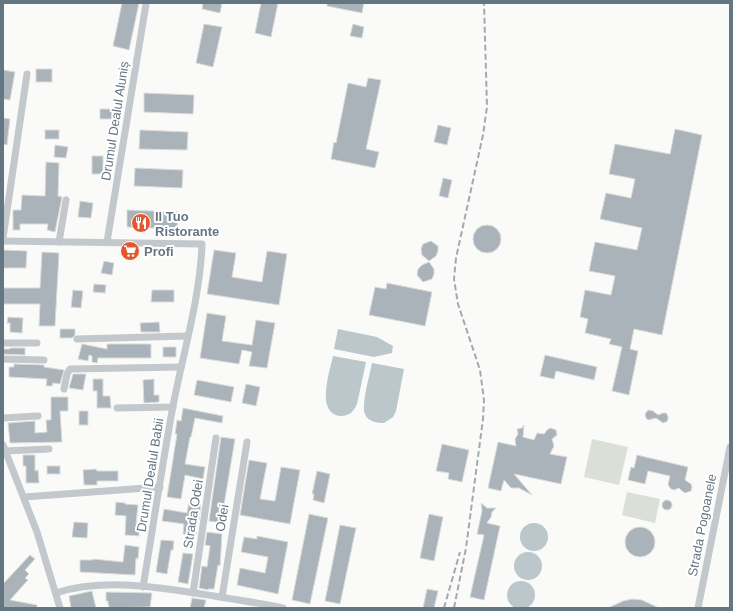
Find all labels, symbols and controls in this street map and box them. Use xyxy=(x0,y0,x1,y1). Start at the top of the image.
street label: Drumul Dealul Aluniș xyxy=(98,60,132,182)
place label: Il Tuo Ristorante xyxy=(155,209,219,239)
restaurant icon: Il Tuo Ristorante xyxy=(130,212,152,234)
supermarket icon: Profi xyxy=(119,240,141,262)
place label: Profi xyxy=(144,244,174,259)
street label: Drumul Dealul Babii xyxy=(134,417,166,533)
street label: Strada Pogoanele xyxy=(685,472,719,578)
street label: Strada Odei xyxy=(180,478,206,549)
street label: Odei xyxy=(212,503,232,533)

